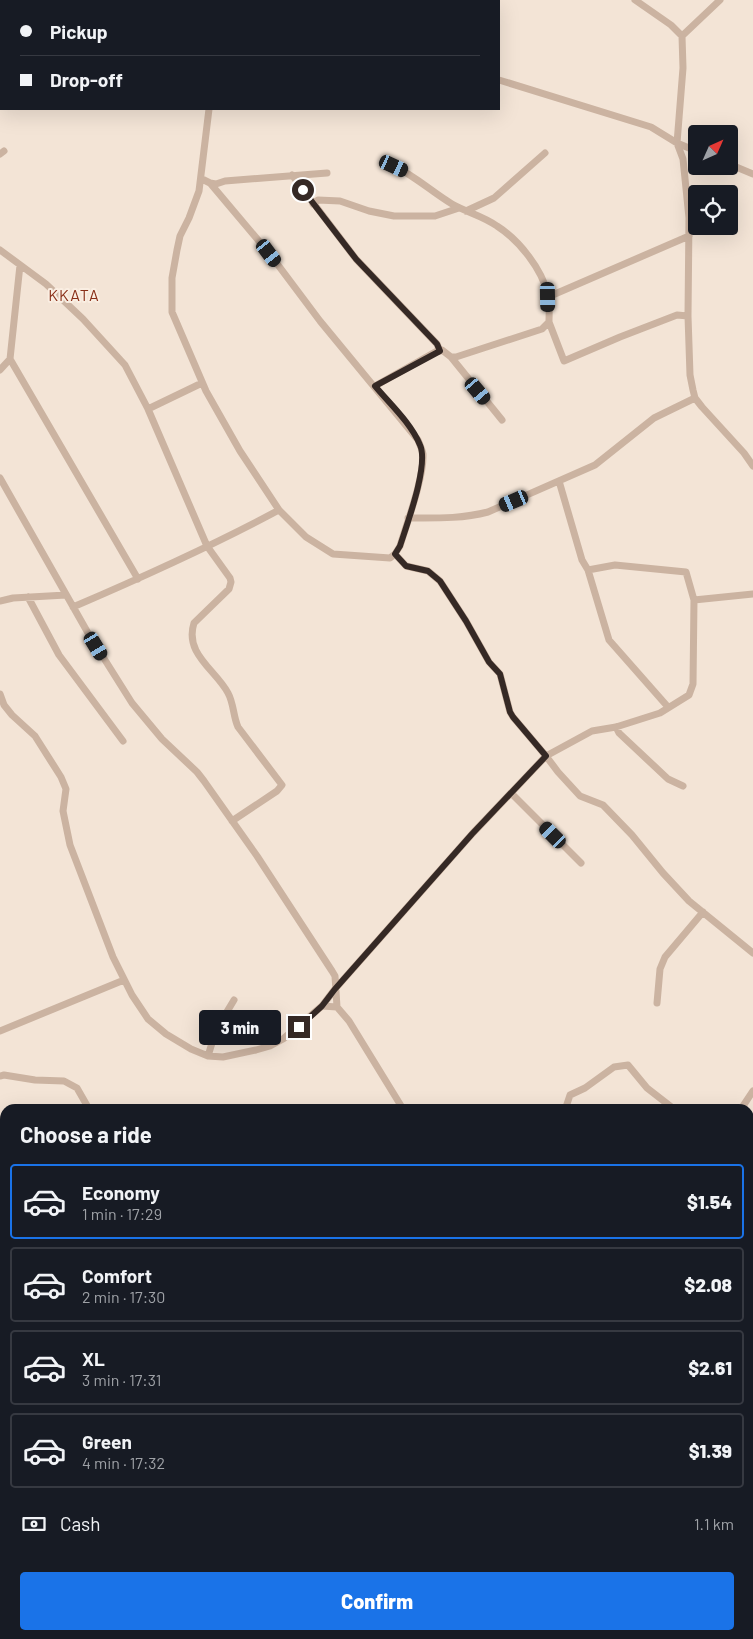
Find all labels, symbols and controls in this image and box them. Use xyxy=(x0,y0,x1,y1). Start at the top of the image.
text: Pickup xyxy=(50,20,108,43)
text: Drop-off xyxy=(50,68,123,91)
north arrow xyxy=(688,125,738,175)
map controls xyxy=(688,125,738,235)
car xyxy=(377,153,410,179)
route start xyxy=(292,179,314,201)
button: locate xyxy=(688,185,738,235)
car xyxy=(253,237,284,269)
car xyxy=(540,282,555,312)
district label: KKATA xyxy=(48,285,100,304)
car xyxy=(462,375,493,407)
car xyxy=(497,488,530,514)
car xyxy=(81,629,110,663)
car xyxy=(537,819,568,851)
callout: 3 min xyxy=(199,1010,282,1044)
route end xyxy=(288,1016,310,1038)
text: 3 min xyxy=(221,1018,259,1037)
text: Choose a ride xyxy=(20,1121,152,1147)
icon: car xyxy=(22,1179,67,1224)
text: Economy xyxy=(82,1181,160,1204)
text: $1.54 xyxy=(687,1190,732,1213)
text: 1 min · 17:29 xyxy=(82,1204,162,1223)
icon: car xyxy=(22,1262,67,1307)
text: Comfort xyxy=(82,1264,152,1287)
text: $2.08 xyxy=(684,1273,732,1296)
text: 2 min · 17:30 xyxy=(82,1287,165,1306)
icon: car xyxy=(22,1345,67,1390)
text: XL xyxy=(82,1347,105,1370)
text: $2.61 xyxy=(688,1356,732,1379)
text: 3 min · 17:31 xyxy=(82,1370,161,1389)
icon: car xyxy=(22,1428,67,1473)
text: Green xyxy=(82,1430,132,1453)
text: $1.39 xyxy=(689,1439,732,1462)
text: 4 min · 17:32 xyxy=(82,1453,165,1472)
icon: cash xyxy=(20,1510,48,1538)
text: Cash xyxy=(60,1512,101,1535)
text: 1.1 km xyxy=(694,1514,734,1533)
button: Confirm xyxy=(20,1572,734,1630)

